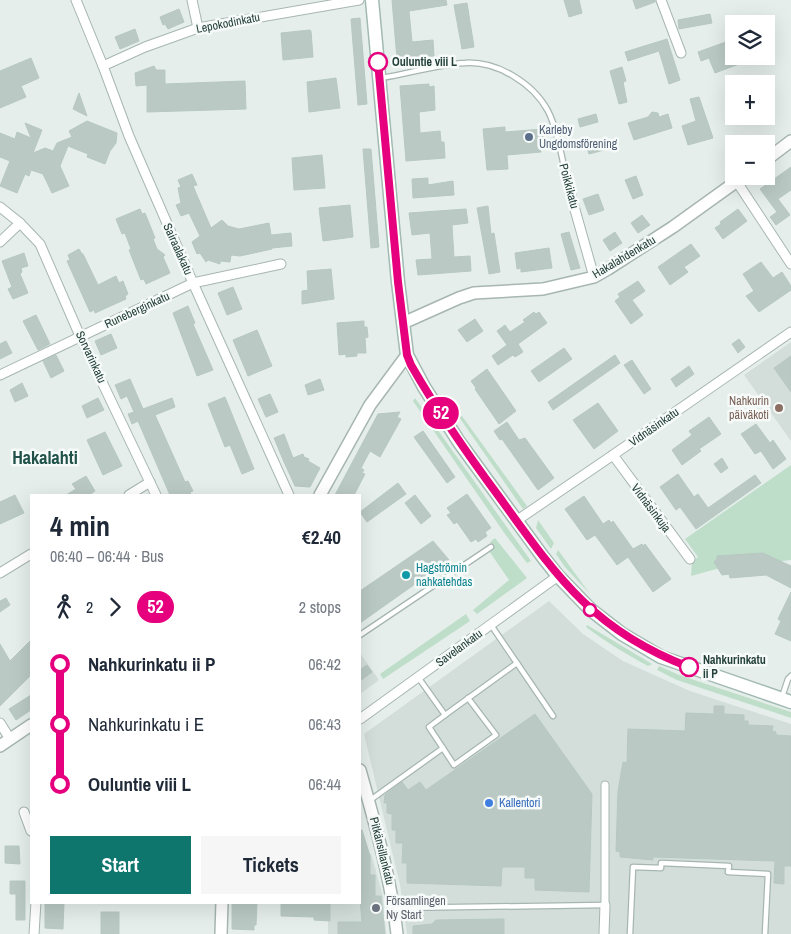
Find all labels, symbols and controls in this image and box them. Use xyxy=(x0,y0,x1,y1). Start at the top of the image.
street label: Lepokodinkatu xyxy=(195,9,261,37)
map controls xyxy=(725,15,775,185)
button: layers xyxy=(725,15,775,65)
marker: Ouluntie viii L xyxy=(368,52,388,72)
place label: Ouluntie viii L xyxy=(392,54,457,70)
button: + xyxy=(725,75,775,125)
place label: Karleby Ungdomsförening xyxy=(539,122,618,152)
marker: Karleby Ungdomsförening xyxy=(523,131,535,143)
button: − xyxy=(725,135,775,185)
street label: Poikkikatu xyxy=(555,162,583,210)
street label: Sairaalakatu xyxy=(159,221,197,277)
street label: Hakalahdenkatu xyxy=(589,232,659,282)
street label: Runeberginkatu xyxy=(102,288,172,332)
street label: Sorvarinkatu xyxy=(72,328,110,386)
place label: Nahkurin päiväkoti xyxy=(729,393,769,423)
line badge: 52 xyxy=(418,397,464,429)
text: 52 xyxy=(433,400,449,425)
marker: Nahkurin päiväkoti xyxy=(773,402,785,414)
street label: Vidnäsinkatu xyxy=(626,404,682,450)
district label: Hakalahti xyxy=(12,445,78,470)
street label: Vidnäsinkuja xyxy=(628,481,675,536)
text: 4 min xyxy=(50,507,110,545)
text: €2.40 xyxy=(302,524,341,550)
text: 06:40 – 06:44 · Bus xyxy=(50,545,164,567)
place label: Hagströmin nahkatehdas xyxy=(416,560,472,590)
marker: Hagströmin nahkatehdas xyxy=(400,569,412,581)
icon: walk xyxy=(50,593,78,621)
icon: forward xyxy=(101,593,129,621)
text: 52 xyxy=(147,594,164,619)
text: 2 xyxy=(86,596,93,618)
text: 2 stops xyxy=(299,596,341,618)
unlabelled marker xyxy=(583,603,597,617)
street label: Savelankatu xyxy=(432,626,486,670)
text: Nahkurinkatu ii P xyxy=(88,651,215,677)
place label: Nahkurinkatu ii P xyxy=(703,652,766,682)
text: 06:42 xyxy=(308,653,341,675)
marker: Nahkurinkatu ii P xyxy=(679,657,699,677)
text: Nahkurinkatu i E xyxy=(88,711,204,737)
text: 06:43 xyxy=(308,713,341,735)
text: Ouluntie viii L xyxy=(88,771,191,797)
text: 06:44 xyxy=(308,773,341,795)
place label: Kallentori xyxy=(499,795,541,811)
marker: Kallentori xyxy=(483,797,495,809)
street label: Pitkänsillankatu xyxy=(366,815,398,887)
button: Start xyxy=(50,836,191,894)
button: Tickets xyxy=(201,836,341,894)
place label: Församlingen Ny Start xyxy=(386,893,446,923)
marker: Församlingen Ny Start xyxy=(370,902,382,914)

